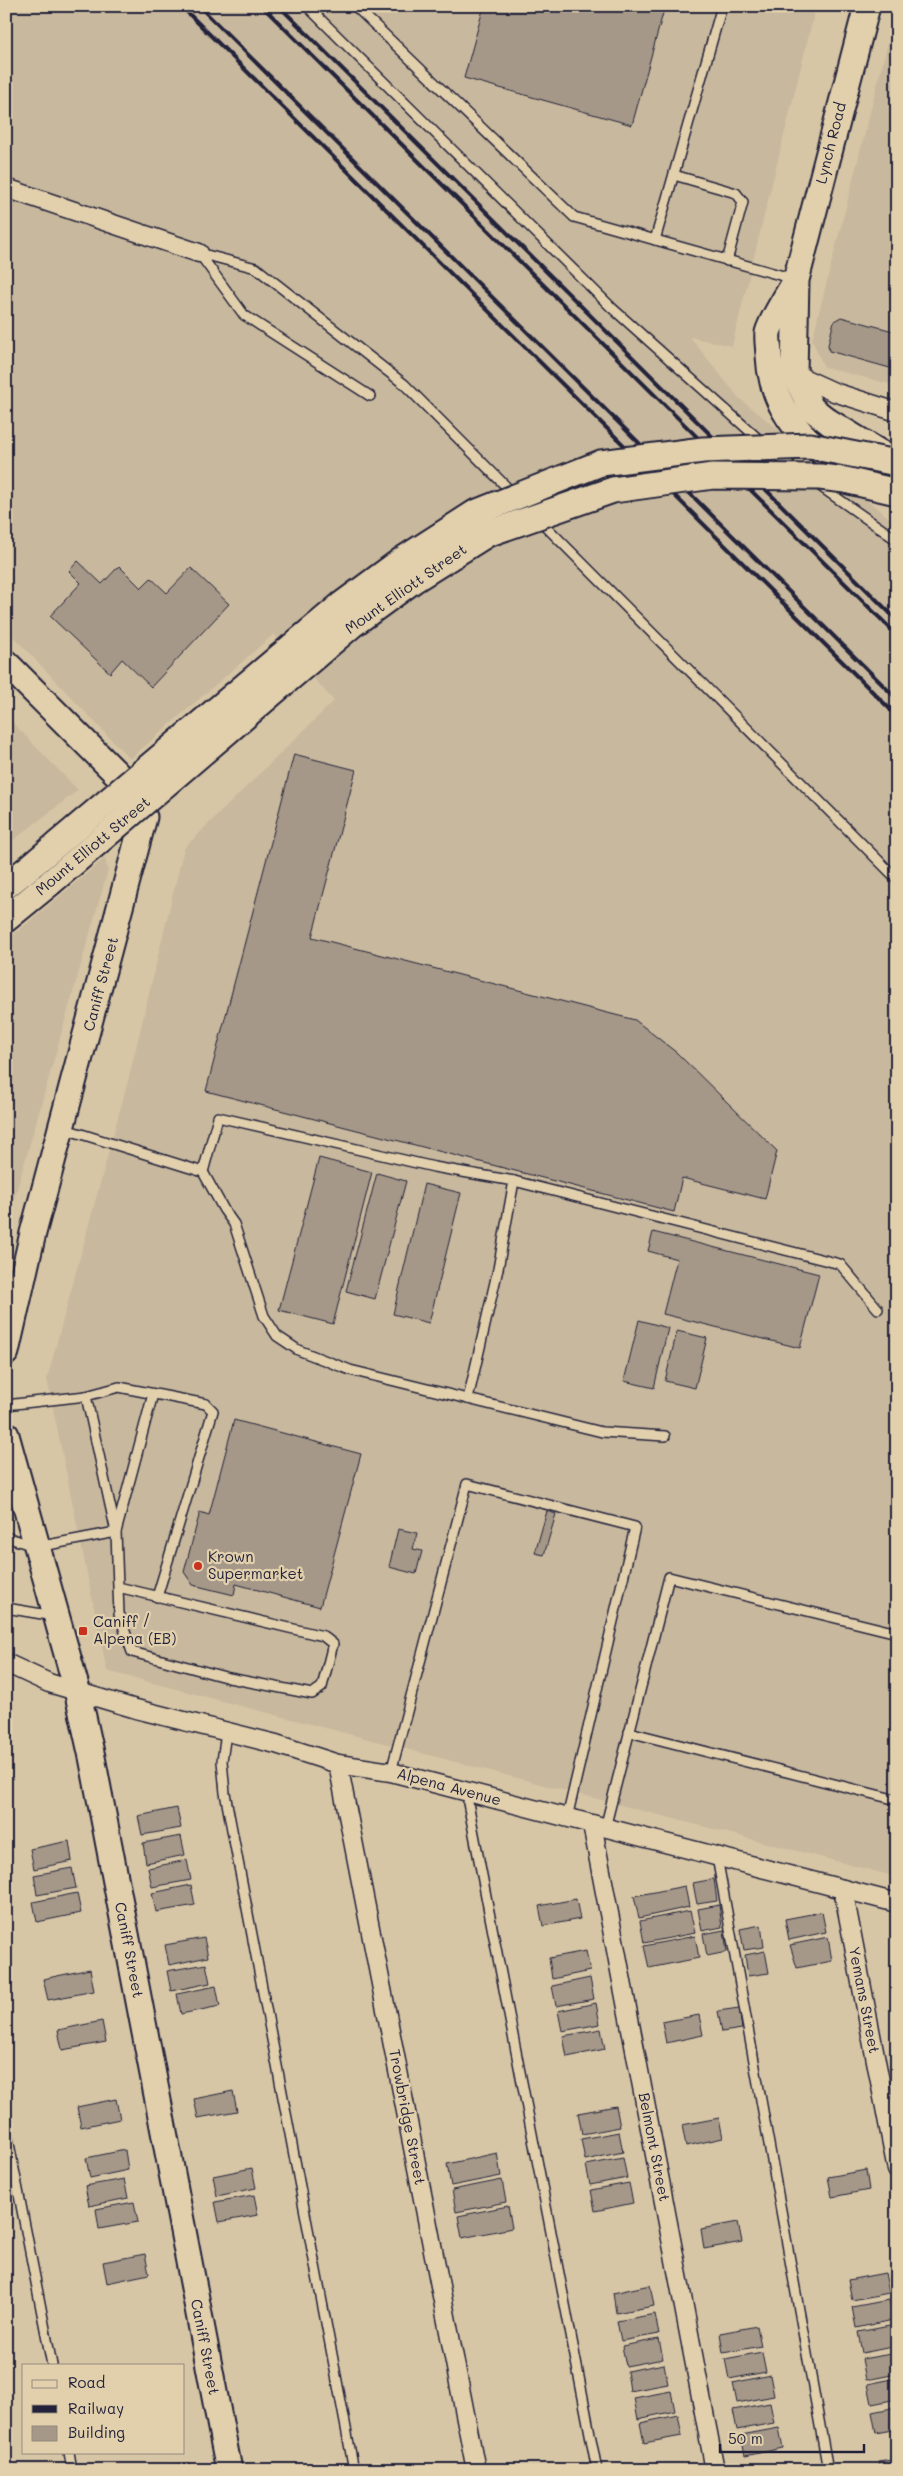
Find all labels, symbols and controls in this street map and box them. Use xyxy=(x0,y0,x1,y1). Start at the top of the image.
street label: Lynch Road xyxy=(810,100,850,186)
street label: Mount Elliott Street xyxy=(341,539,470,638)
street label: Mount Elliott Street xyxy=(31,791,154,899)
street label: Caniff Street xyxy=(78,934,122,1033)
place label: Krown Supermarket xyxy=(208,1546,303,1583)
marker: Krown Supermarket xyxy=(192,1560,204,1572)
place label: Caniff / Alpena (EB) xyxy=(93,1611,176,1648)
marker: Caniff / Alpena (EB) xyxy=(77,1625,89,1637)
street label: Alpena Avenue xyxy=(395,1763,504,1810)
street label: Caniff Street xyxy=(111,1900,149,1999)
street label: Yemans Street xyxy=(845,1945,885,2055)
street label: Trowbridge Street xyxy=(385,2047,431,2187)
street label: Belmont Street xyxy=(635,2091,675,2203)
street label: Caniff Street xyxy=(187,2297,225,2396)
legend xyxy=(22,2364,185,2454)
text: Road xyxy=(68,2372,105,2392)
text: Railway xyxy=(68,2398,124,2418)
scale bar xyxy=(720,2421,864,2453)
text: Building xyxy=(68,2422,125,2442)
text: 50 m xyxy=(728,2428,763,2448)

